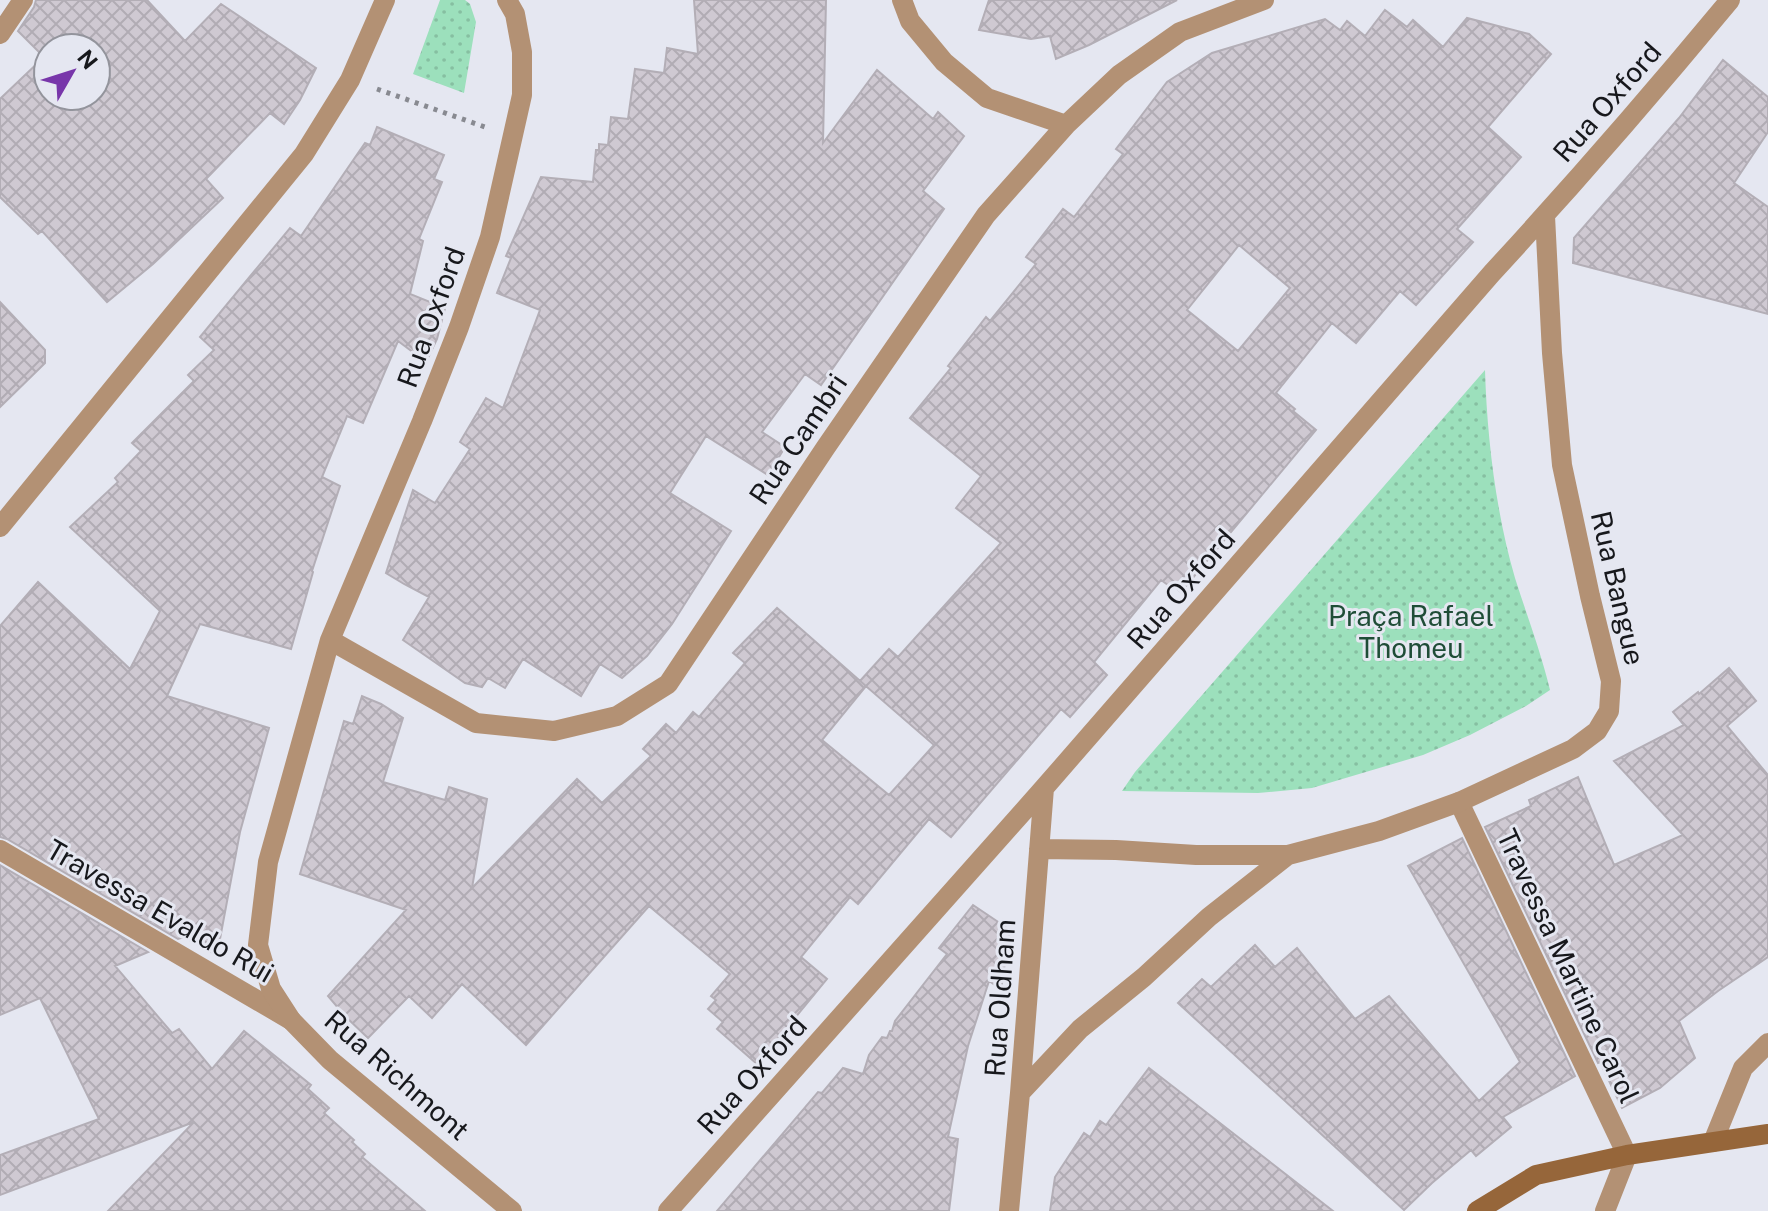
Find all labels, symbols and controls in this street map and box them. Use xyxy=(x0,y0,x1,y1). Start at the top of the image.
north arrow xyxy=(32,32,112,112)
street label: Rua Oxford xyxy=(1546,35,1667,168)
text: N xyxy=(72,45,103,74)
street label: Rua Oxford xyxy=(390,242,471,392)
street label: Rua Cambri xyxy=(742,367,853,510)
street label: Rua Bangue xyxy=(1585,508,1652,668)
street label: Rua Oxford xyxy=(1120,522,1241,655)
park label: Praça Rafael Thomeu xyxy=(1328,599,1494,664)
street label: Travessa Martine Carol xyxy=(1490,824,1646,1108)
street label: Travessa Evaldo Rui xyxy=(41,832,280,989)
street label: Rua Oldham xyxy=(978,918,1021,1078)
street label: Rua Richmont xyxy=(318,1003,476,1146)
street label: Rua Oxford xyxy=(690,1009,813,1140)

